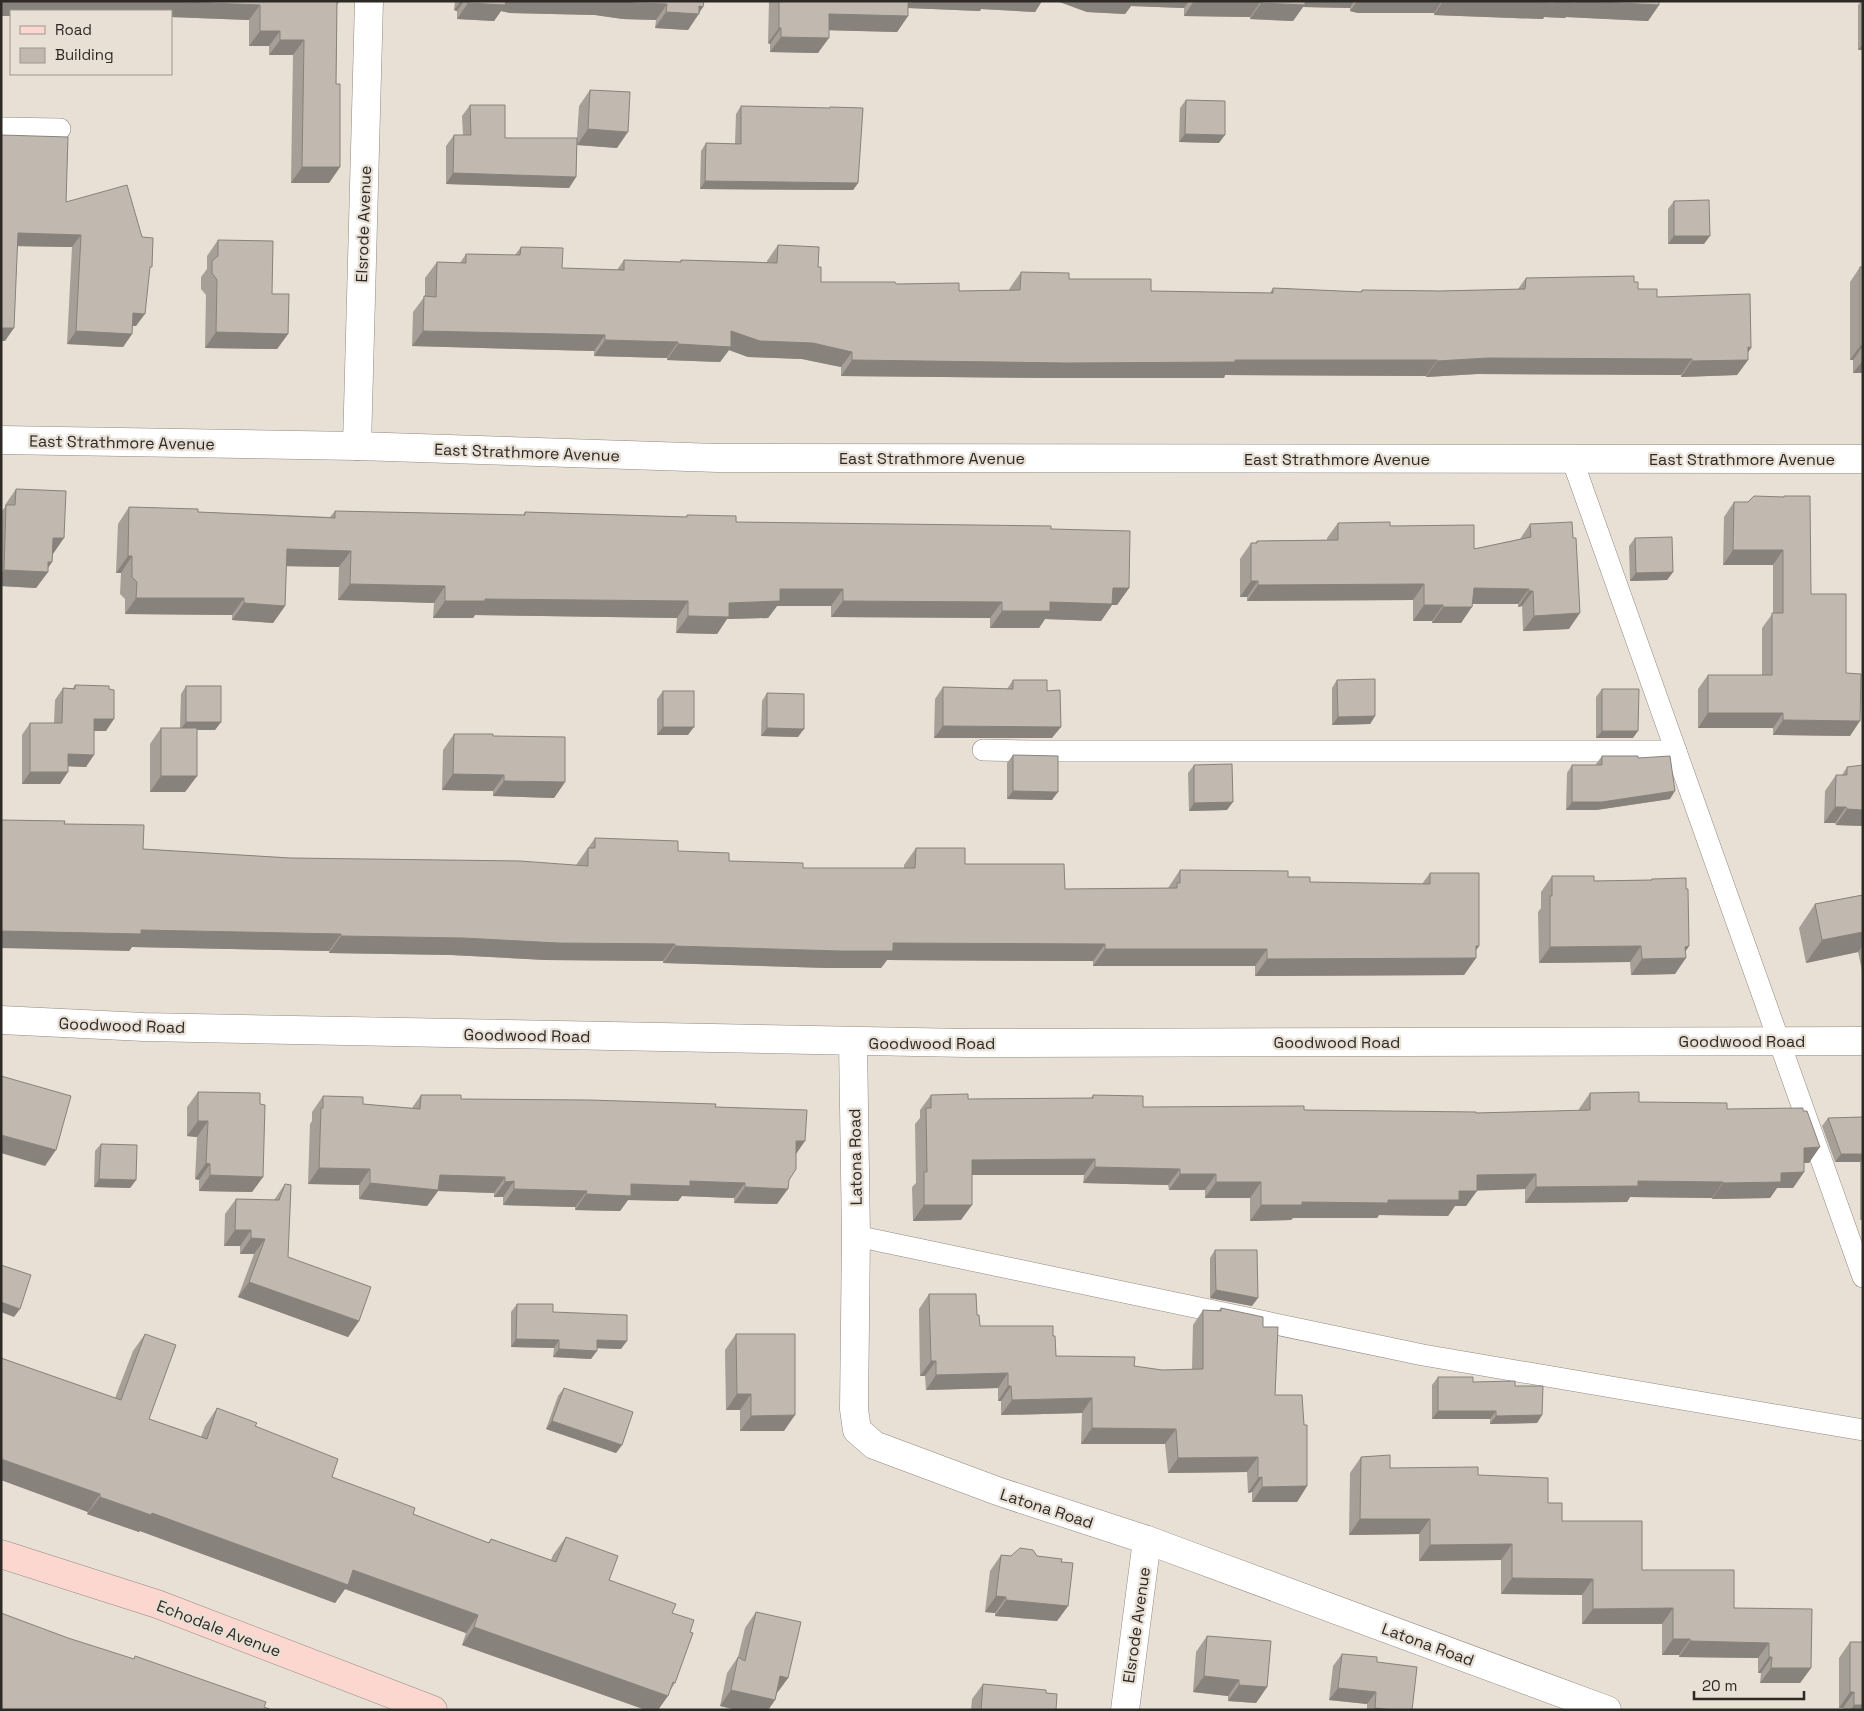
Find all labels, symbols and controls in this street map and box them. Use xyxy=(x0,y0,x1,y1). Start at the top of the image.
legend xyxy=(10,10,172,75)
text: Road xyxy=(55,20,92,39)
text: Building xyxy=(55,45,114,64)
street label: Elsrode Avenue xyxy=(351,165,376,283)
street label: East Strathmore Avenue xyxy=(29,430,215,455)
street label: East Strathmore Avenue xyxy=(434,439,620,466)
street label: East Strathmore Avenue xyxy=(839,448,1025,469)
street label: East Strathmore Avenue xyxy=(1244,449,1430,470)
street label: East Strathmore Avenue xyxy=(1649,449,1835,470)
street label: Goodwood Road xyxy=(58,1013,186,1038)
street label: Goodwood Road xyxy=(463,1024,591,1047)
street label: Goodwood Road xyxy=(1679,1031,1805,1052)
street label: Goodwood Road xyxy=(1274,1032,1400,1053)
street label: Goodwood Road xyxy=(869,1033,995,1054)
street label: Latona Road xyxy=(844,1108,867,1206)
street label: Latona Road xyxy=(998,1484,1096,1533)
street label: Elsrode Avenue xyxy=(1118,1566,1155,1685)
street label: Echodale Avenue xyxy=(154,1595,284,1662)
street label: Latona Road xyxy=(1379,1618,1477,1671)
scale bar xyxy=(1694,1668,1804,1700)
text: 20 m xyxy=(1702,1676,1737,1695)

